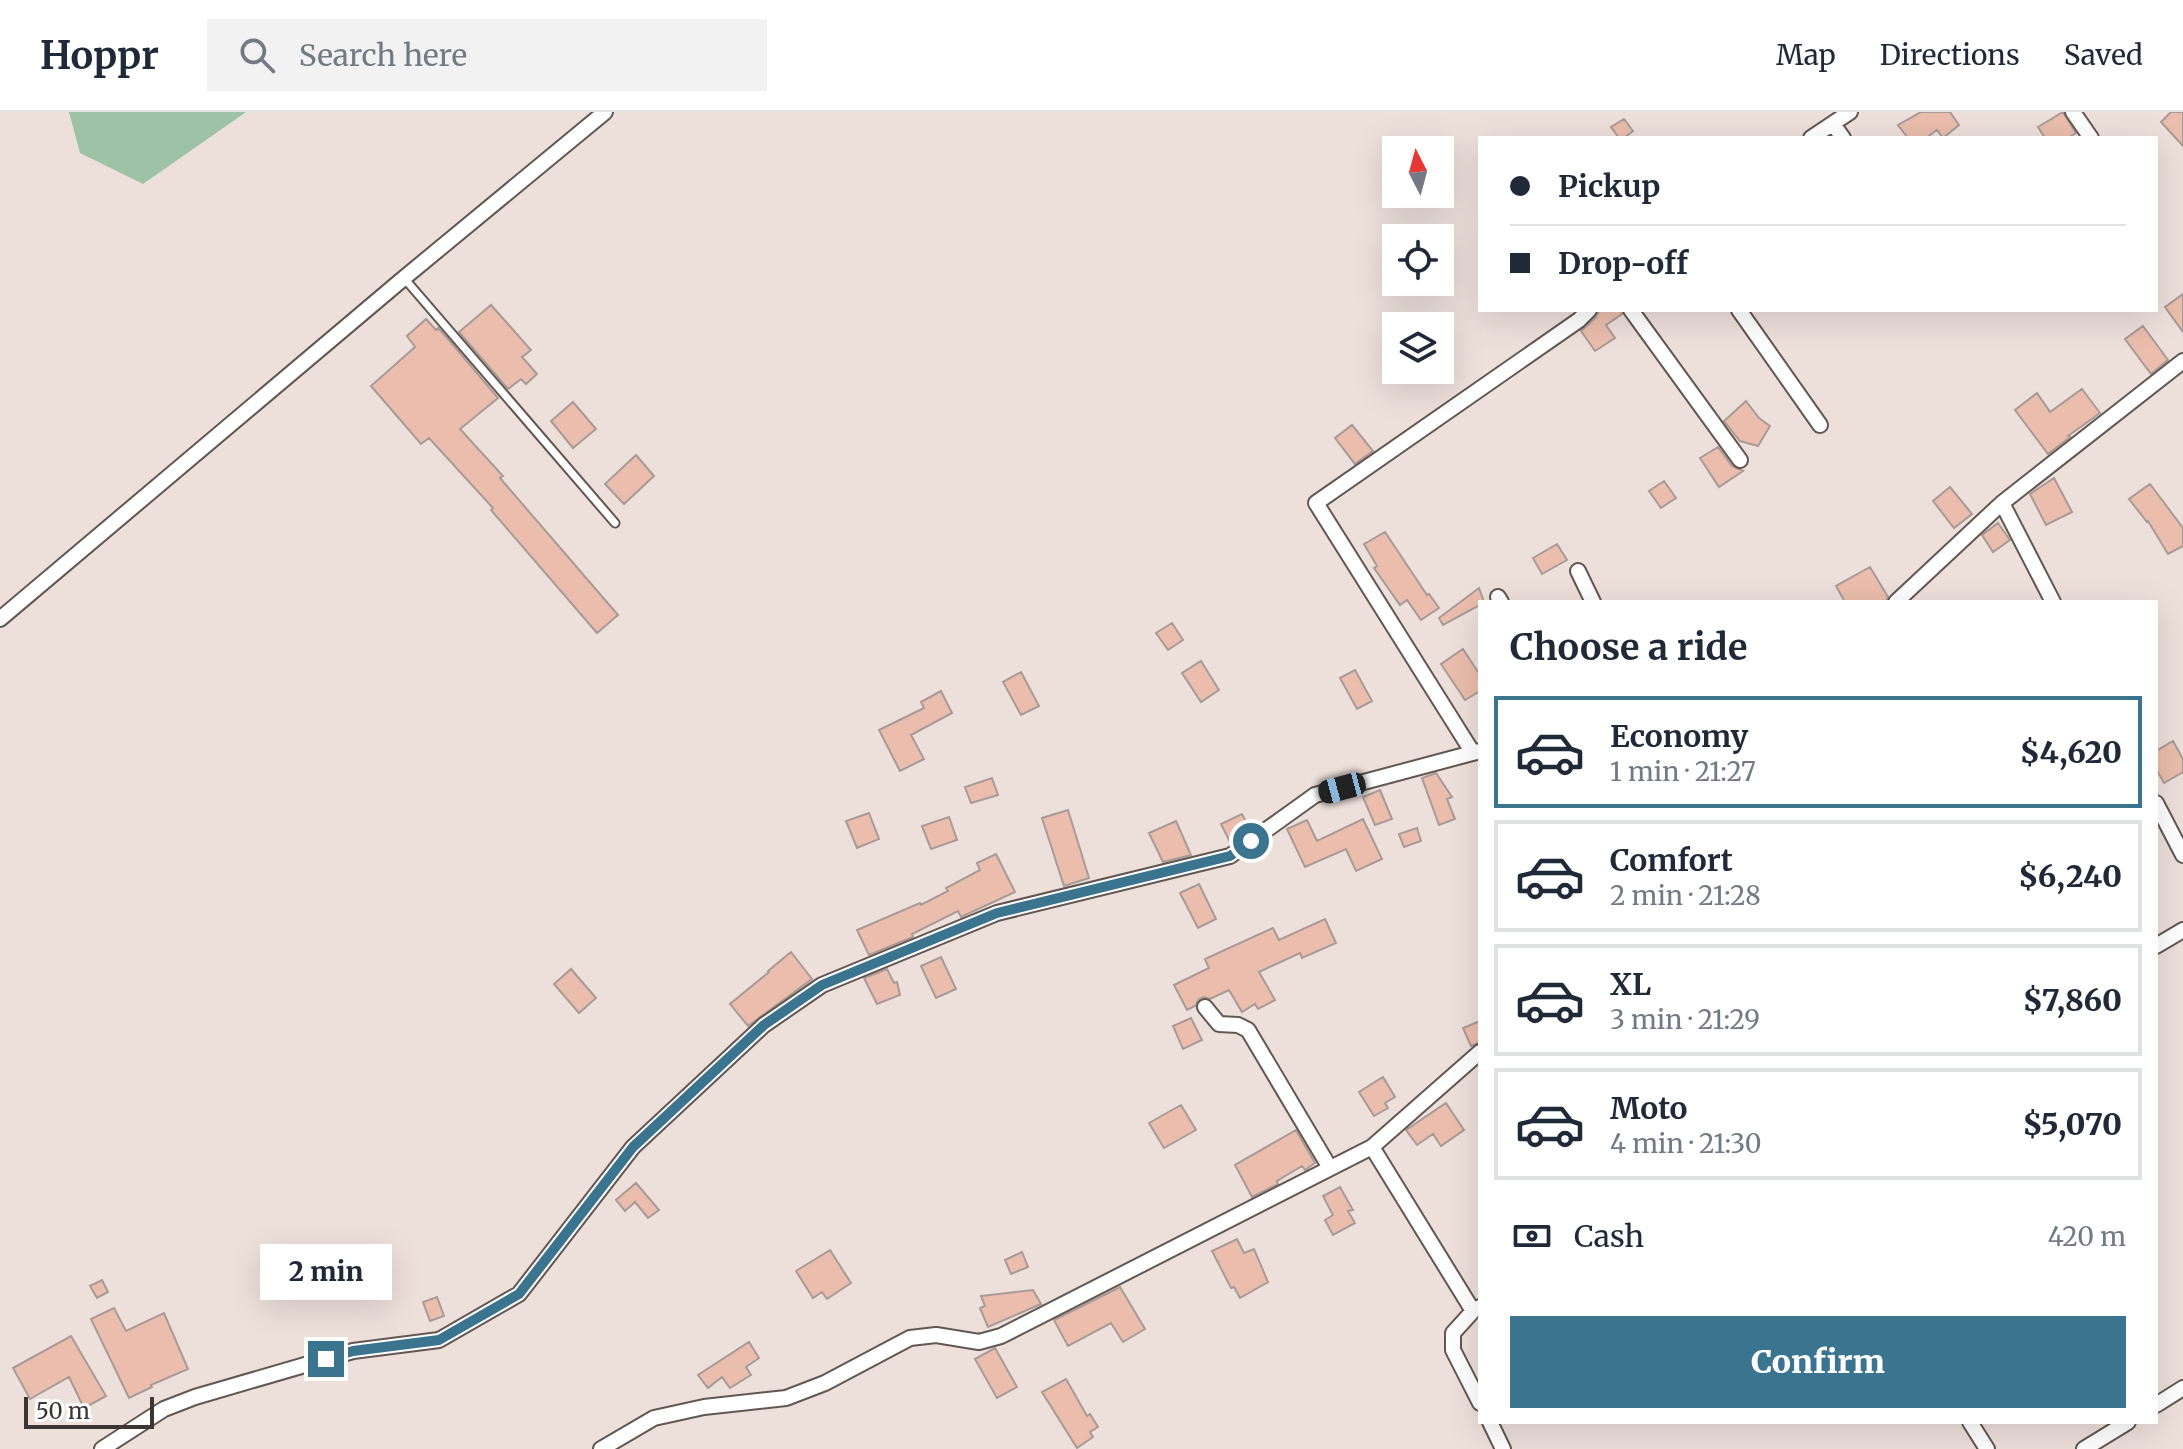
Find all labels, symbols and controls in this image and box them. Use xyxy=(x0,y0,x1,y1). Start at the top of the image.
search box xyxy=(207,19,767,91)
text: Hoppr xyxy=(40,32,159,79)
icon: search xyxy=(235,33,279,77)
text: Search here xyxy=(299,36,467,74)
text: Map xyxy=(1776,37,1836,73)
text: Directions xyxy=(1880,37,2020,73)
text: Saved xyxy=(2064,37,2143,73)
north arrow xyxy=(1382,136,1454,208)
map controls xyxy=(1382,136,1454,384)
text: Pickup xyxy=(1558,167,1660,205)
button: locate xyxy=(1382,224,1454,296)
text: Drop-off xyxy=(1558,244,1688,282)
button: layers xyxy=(1382,312,1454,384)
text: Choose a ride xyxy=(1510,625,1747,670)
icon: car xyxy=(1514,716,1586,788)
text: Economy xyxy=(1610,717,1748,755)
text: $4,620 xyxy=(2020,733,2122,771)
text: 1 min · 21:27 xyxy=(1610,755,1756,788)
car xyxy=(1316,770,1368,806)
route start xyxy=(1233,823,1269,859)
icon: car xyxy=(1514,840,1586,912)
text: Comfort xyxy=(1610,841,1733,879)
text: $6,240 xyxy=(2018,857,2122,895)
text: 2 min · 21:28 xyxy=(1610,879,1761,912)
icon: car xyxy=(1514,964,1586,1036)
text: XL xyxy=(1610,965,1651,1003)
text: $7,860 xyxy=(2023,981,2122,1019)
text: 3 min · 21:29 xyxy=(1610,1003,1760,1036)
icon: car xyxy=(1514,1088,1586,1160)
text: Moto xyxy=(1610,1089,1688,1127)
text: $5,070 xyxy=(2023,1105,2122,1143)
text: 4 min · 21:30 xyxy=(1610,1127,1762,1160)
icon: cash xyxy=(1510,1214,1554,1258)
text: Cash xyxy=(1574,1217,1644,1255)
text: 420 m xyxy=(2048,1220,2126,1253)
callout: 2 min xyxy=(260,1243,392,1299)
text: 2 min xyxy=(289,1255,363,1288)
button: Confirm xyxy=(1510,1316,2126,1408)
route end xyxy=(308,1341,344,1377)
scale bar xyxy=(24,1393,154,1429)
text: 50 m xyxy=(36,1397,90,1425)

